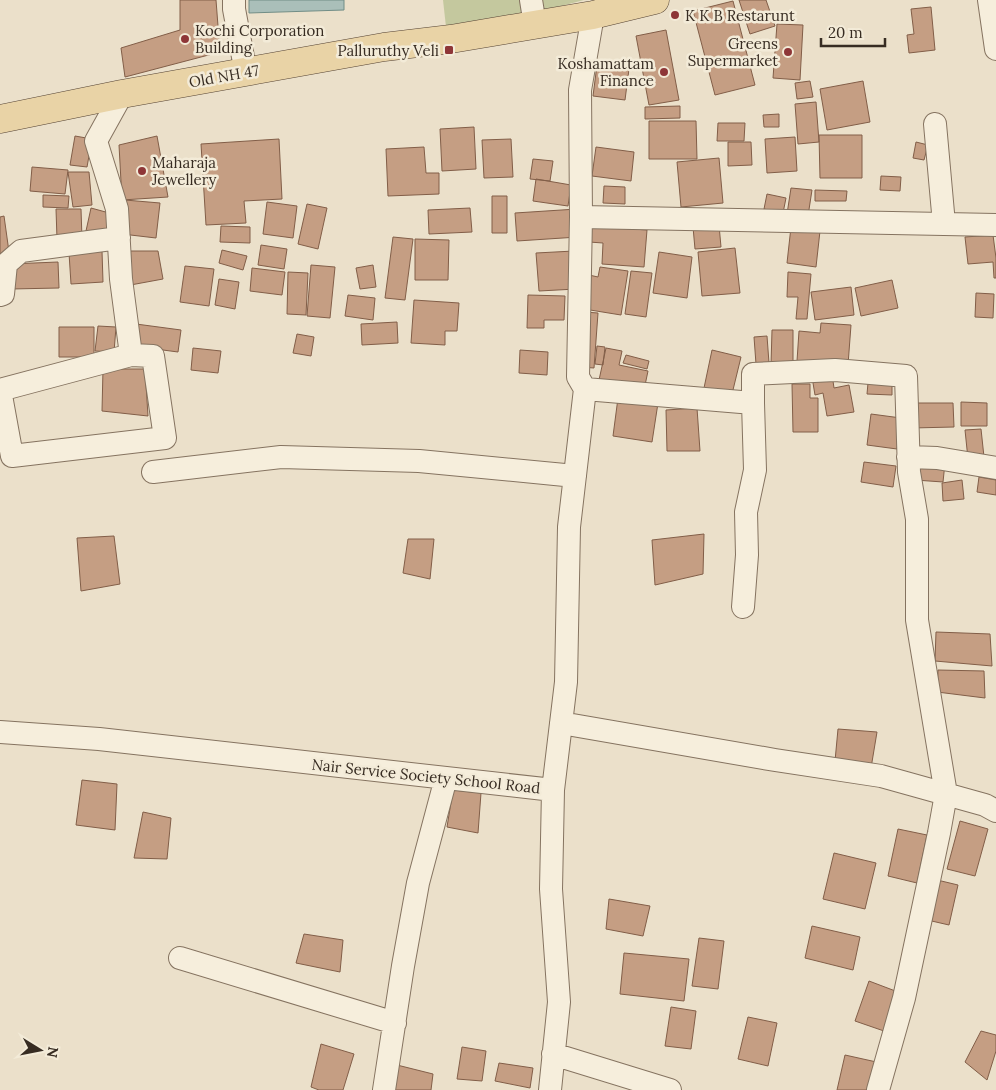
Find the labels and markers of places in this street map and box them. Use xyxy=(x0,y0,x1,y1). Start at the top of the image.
place label: K K B Restarunt xyxy=(685,6,795,25)
marker: K K B Restarunt xyxy=(669,9,681,21)
place label: Kochi Corporation Building xyxy=(195,21,324,57)
marker: Kochi Corporation Building xyxy=(179,33,191,45)
place label: Greens Supermarket xyxy=(688,34,778,70)
place label: Palluruthy Veli xyxy=(338,41,439,60)
marker: Palluruthy Veli xyxy=(443,44,455,56)
marker: Greens Supermarket xyxy=(782,46,794,58)
place label: Koshamattam Finance xyxy=(558,54,654,90)
marker: Koshamattam Finance xyxy=(658,66,670,78)
place label: Maharaja Jewellery xyxy=(151,153,216,189)
marker: Maharaja Jewellery xyxy=(136,165,148,177)

